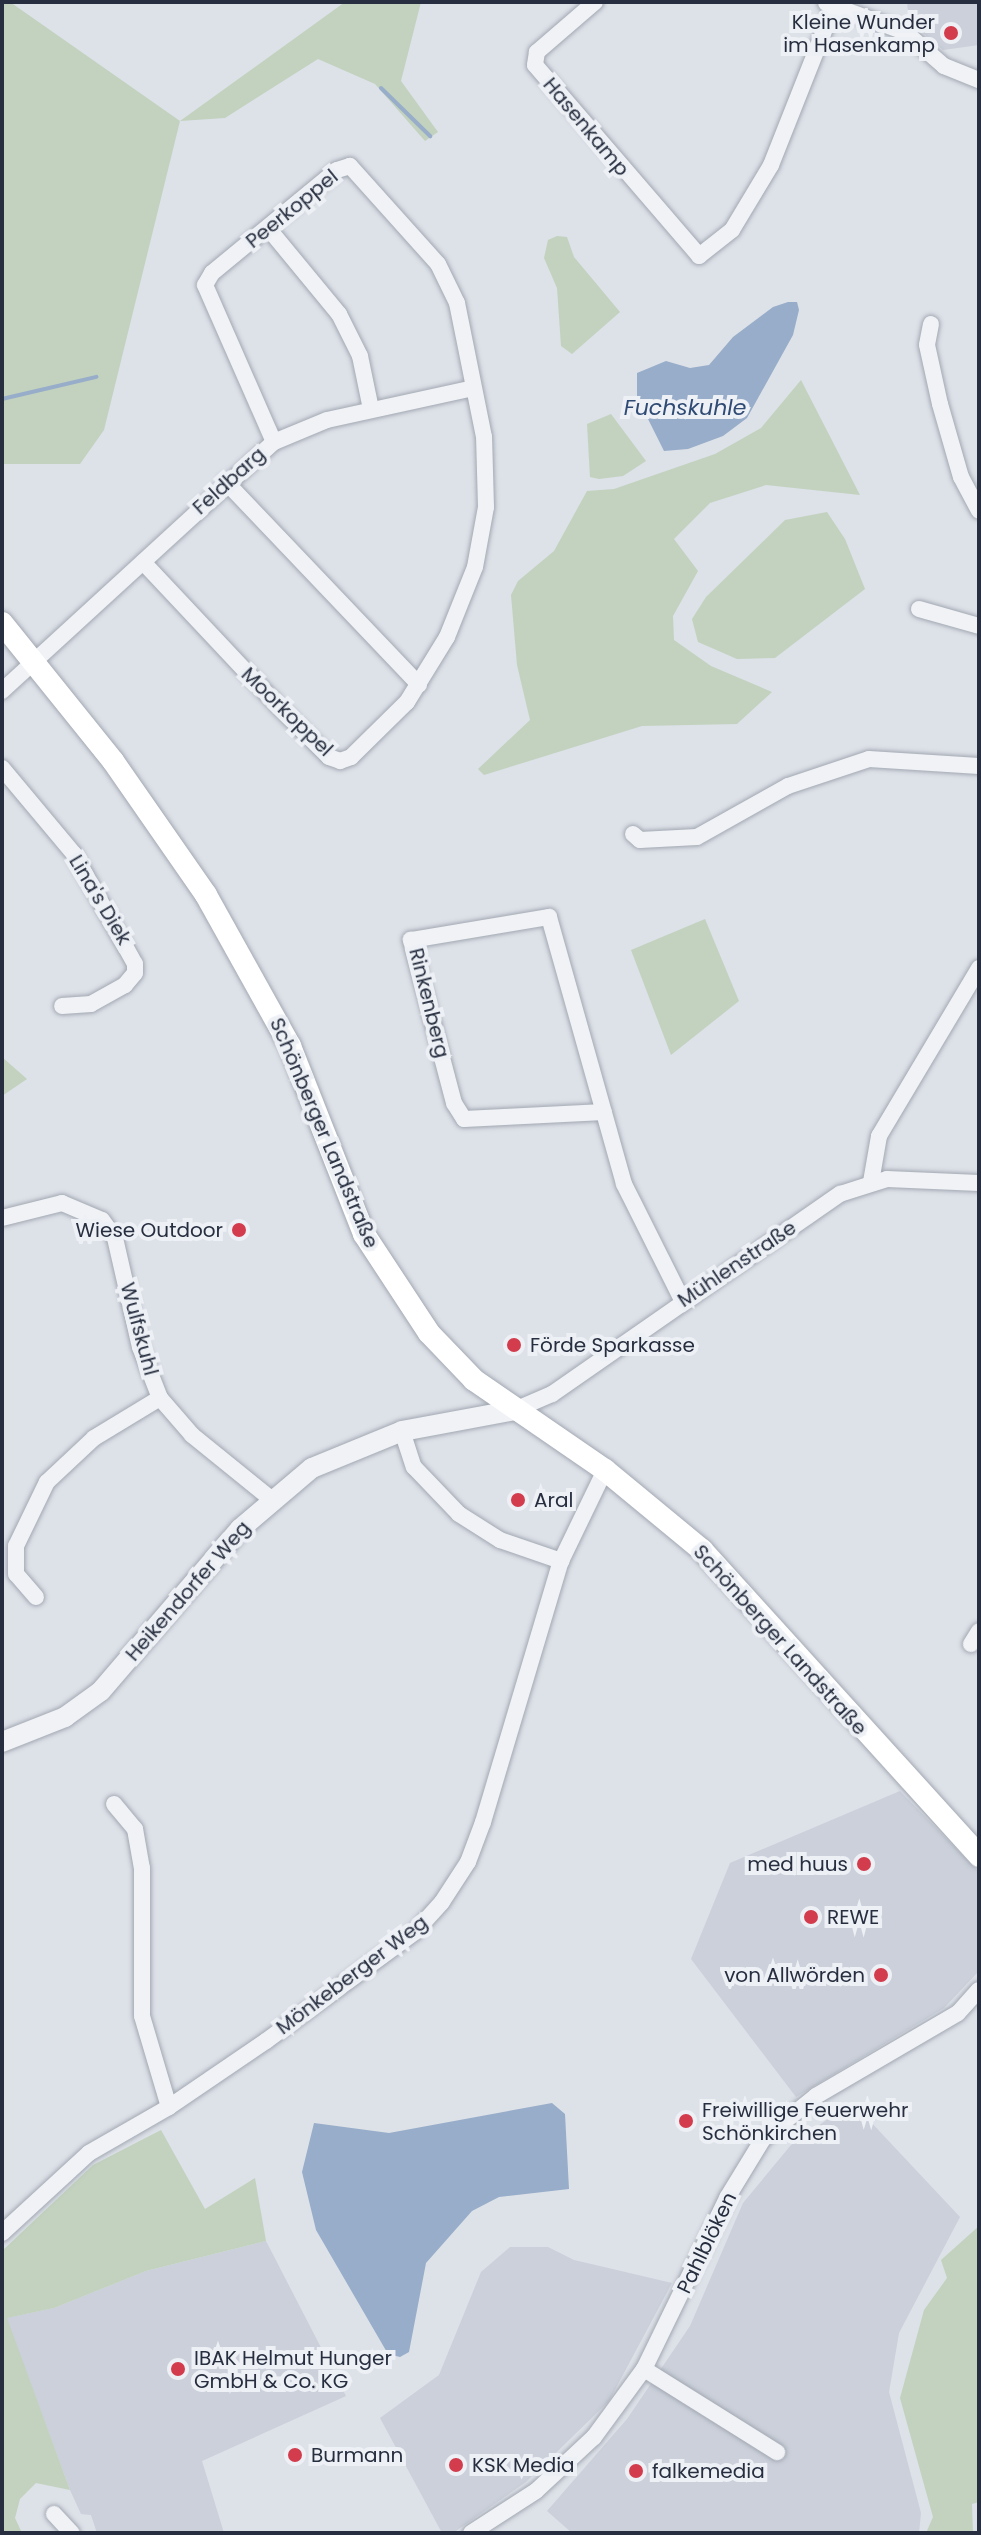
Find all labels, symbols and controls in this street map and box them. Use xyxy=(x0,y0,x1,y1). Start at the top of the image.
place label: Kleine Wunder im Hasenkamp xyxy=(783,10,935,57)
marker: Kleine Wunder im Hasenkamp xyxy=(942,24,960,42)
street label: Hasenkamp xyxy=(538,73,634,181)
street label: Peerkoppel xyxy=(241,165,343,253)
water label: Fuchskuhle xyxy=(624,395,746,421)
street label: Feldbarg xyxy=(188,442,270,520)
street label: Moorkoppel xyxy=(236,662,338,762)
street label: Lina's Diek xyxy=(64,851,136,949)
street label: Rinkenberg xyxy=(404,946,454,1060)
street label: Schönberger Landstraße xyxy=(265,1014,383,1252)
street label: Mühlenstraße xyxy=(673,1216,801,1312)
place label: Wiese Outdoor xyxy=(76,1218,223,1242)
marker: Wiese Outdoor xyxy=(230,1221,248,1239)
street label: Wulfskuhl xyxy=(115,1280,163,1378)
place label: Förde Sparkasse xyxy=(530,1333,695,1357)
marker: Förde Sparkasse xyxy=(505,1336,523,1354)
place label: Aral xyxy=(534,1488,573,1512)
marker: Aral xyxy=(509,1491,527,1509)
street label: Heikendorfer Weg xyxy=(121,1516,255,1666)
street label: Schönberger Landstraße xyxy=(688,1540,872,1740)
place label: med huus xyxy=(747,1852,848,1876)
marker: med huus xyxy=(855,1855,873,1873)
place label: REWE xyxy=(827,1905,879,1929)
marker: REWE xyxy=(802,1908,820,1926)
street label: Mönkeberger Weg xyxy=(272,1910,432,2040)
place label: von Allwörden xyxy=(724,1963,865,1987)
marker: von Allwörden xyxy=(872,1966,890,1984)
place label: Freiwillige Feuerwehr Schönkirchen xyxy=(702,2098,908,2145)
marker: Freiwillige Feuerwehr Schönkirchen xyxy=(677,2112,695,2130)
street label: Pahlblöken xyxy=(672,2189,742,2297)
place label: IBAK Helmut Hunger GmbH & Co. KG xyxy=(194,2346,392,2393)
marker: IBAK Helmut Hunger GmbH & Co. KG xyxy=(169,2360,187,2378)
place label: Burmann xyxy=(311,2443,403,2467)
marker: Burmann xyxy=(286,2446,304,2464)
place label: KSK Media xyxy=(472,2453,575,2477)
marker: KSK Media xyxy=(447,2456,465,2474)
place label: falkemedia xyxy=(652,2459,765,2483)
marker: falkemedia xyxy=(627,2462,645,2480)

